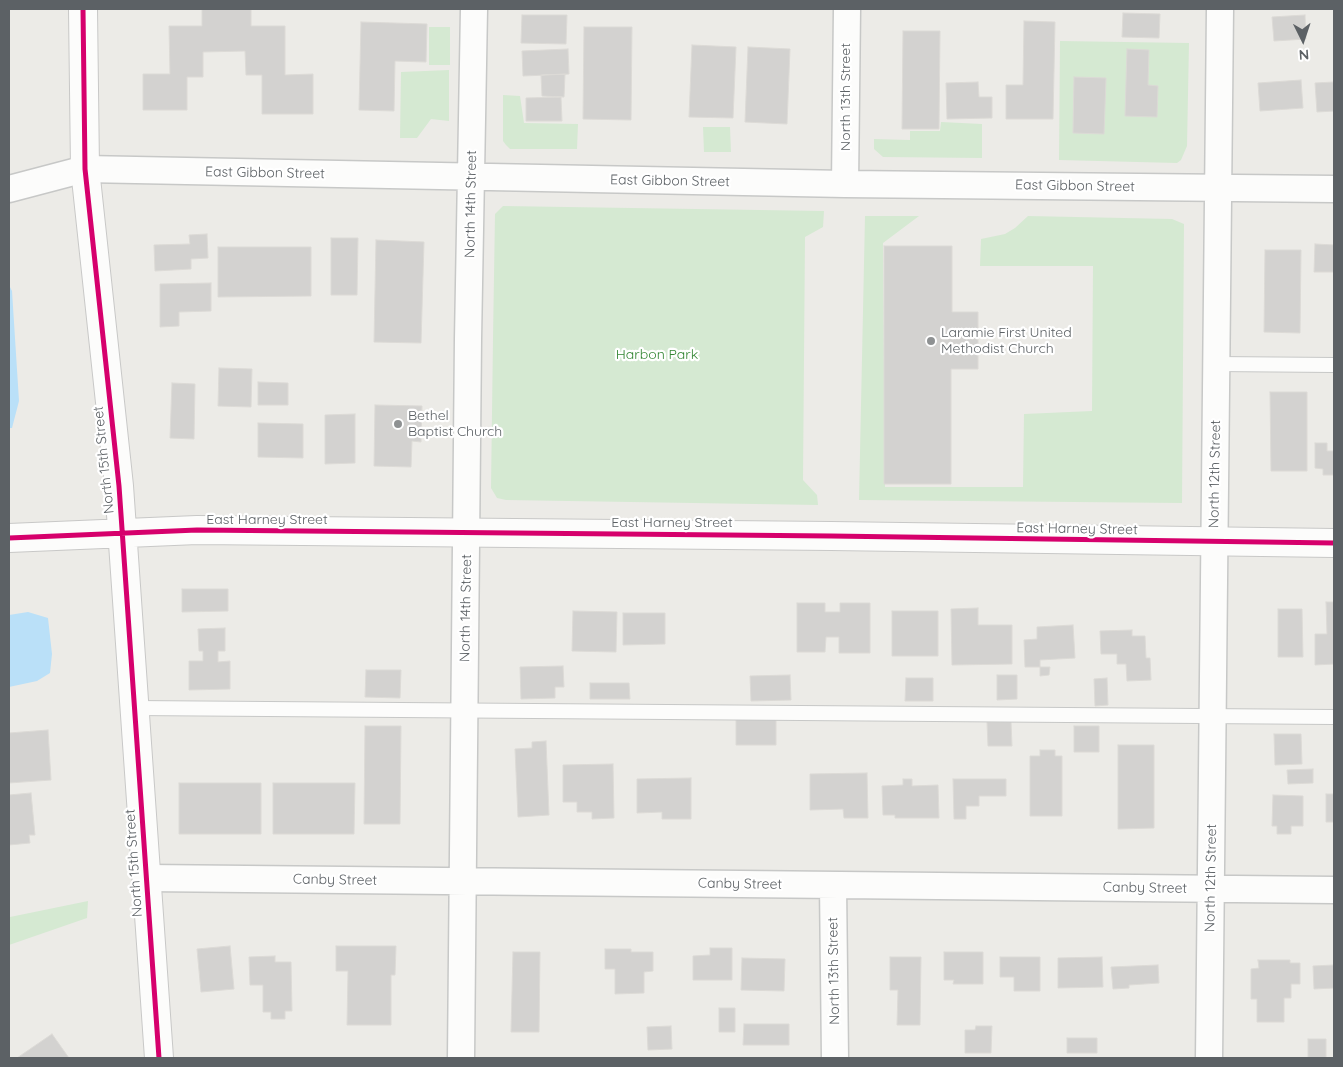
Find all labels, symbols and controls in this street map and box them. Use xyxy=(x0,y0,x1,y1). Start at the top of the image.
north arrow xyxy=(1278,15,1328,65)
street label: North 13th Street xyxy=(838,43,854,151)
text: N xyxy=(1298,46,1310,64)
street label: North 14th Street xyxy=(462,150,480,258)
street label: East Gibbon Street xyxy=(205,164,325,182)
street label: East Gibbon Street xyxy=(610,172,730,190)
street label: East Gibbon Street xyxy=(1015,177,1135,195)
place label: Laramie First United Methodist Church xyxy=(941,325,1072,358)
marker: Laramie First United Methodist Church xyxy=(925,335,937,347)
park label: Harbon Park xyxy=(616,347,698,363)
street label: North 15th Street xyxy=(90,405,118,515)
place label: Bethel Baptist Church xyxy=(408,408,502,441)
marker: Bethel Baptist Church xyxy=(392,418,404,430)
street label: North 12th Street xyxy=(1206,420,1224,528)
street label: East Harney Street xyxy=(206,512,328,528)
street label: East Harney Street xyxy=(611,515,733,531)
street label: East Harney Street xyxy=(1016,520,1138,538)
street label: North 14th Street xyxy=(457,554,475,662)
street label: North 15th Street xyxy=(122,808,146,918)
street label: North 12th Street xyxy=(1202,824,1220,932)
street label: Canby Street xyxy=(293,871,377,889)
street label: Canby Street xyxy=(698,875,782,893)
street label: Canby Street xyxy=(1103,879,1187,897)
street label: North 13th Street xyxy=(825,917,843,1025)

